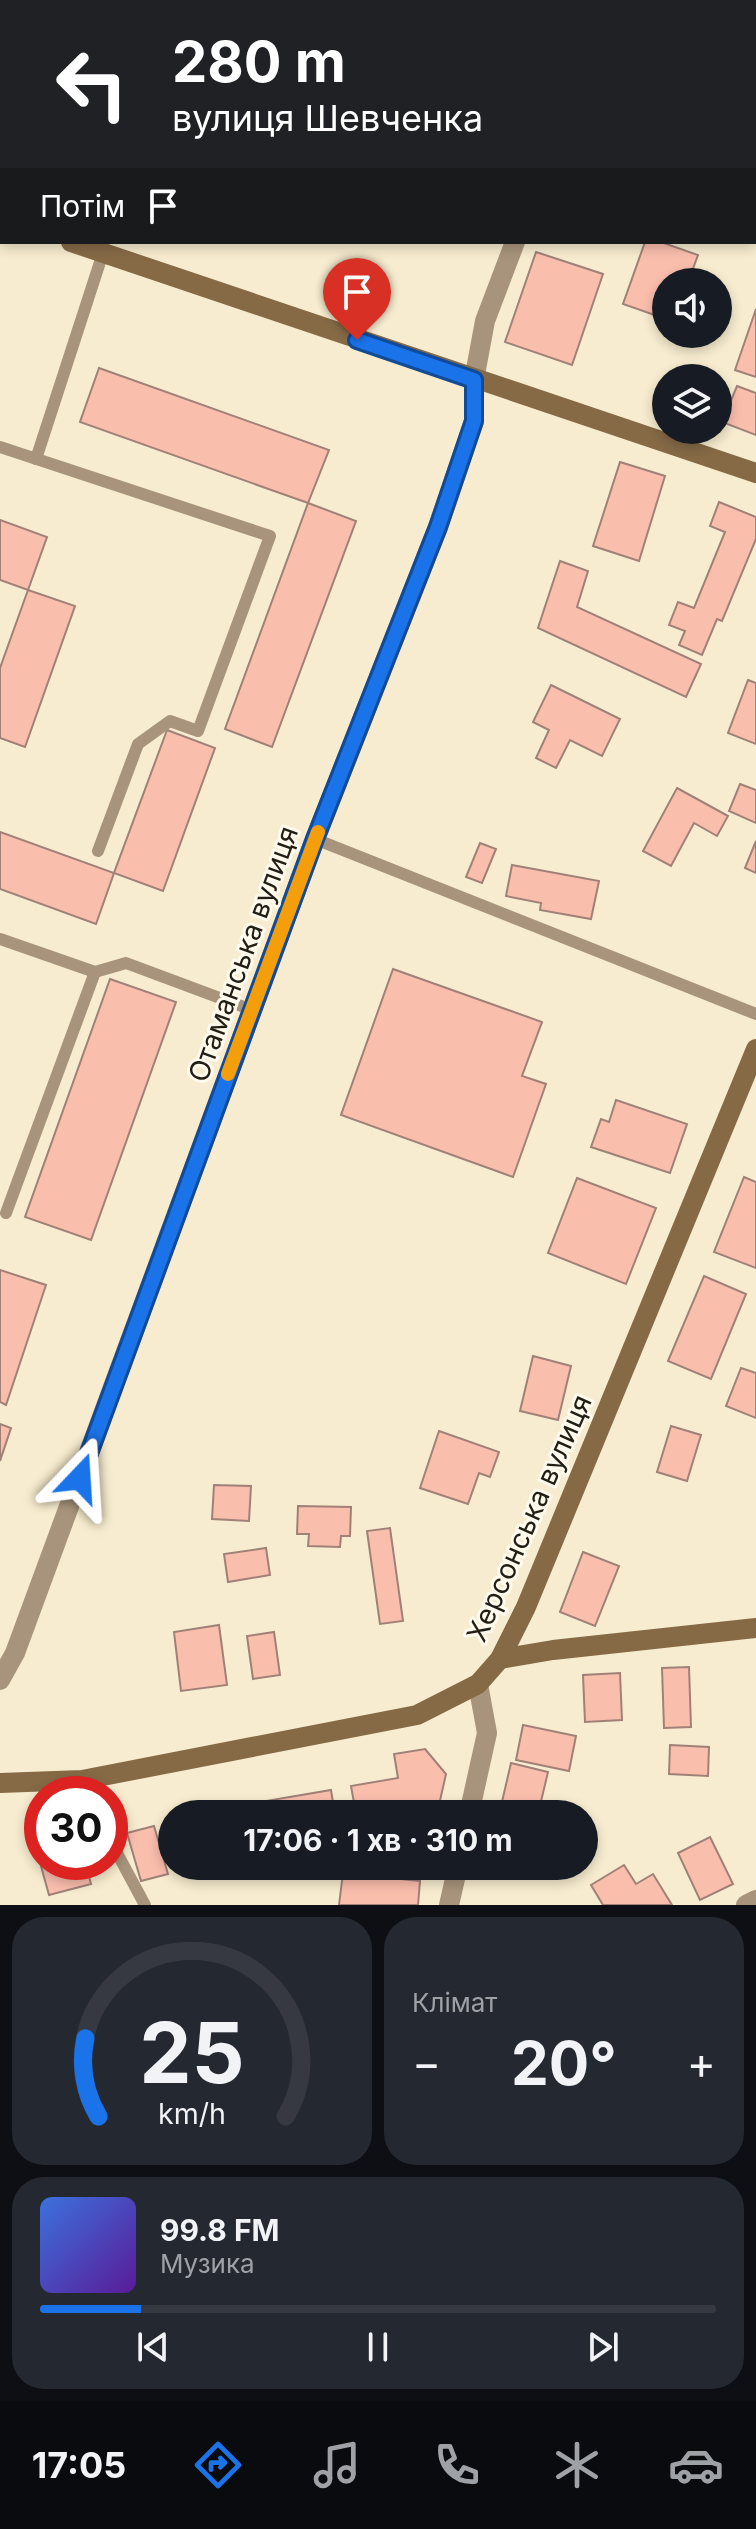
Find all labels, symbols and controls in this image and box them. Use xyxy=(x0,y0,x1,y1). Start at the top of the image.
text: 280 m xyxy=(172,28,346,96)
icon: left xyxy=(40,32,144,136)
text: вулиця Шевченка xyxy=(172,96,483,140)
icon: arrive xyxy=(141,184,185,228)
text: Потім xyxy=(40,188,125,224)
pin xyxy=(323,258,391,340)
map controls xyxy=(652,268,732,444)
button: sound xyxy=(652,268,732,348)
icon: arrive xyxy=(335,270,379,314)
button: layers xyxy=(652,364,732,444)
street label: Отаманська вулиця xyxy=(181,822,305,1086)
street label: Херсонська вулиця xyxy=(459,1389,599,1647)
position arrow xyxy=(38,1436,122,1520)
speed limit sign: 30 xyxy=(24,1776,128,1880)
text: 17:06 · 1 хв · 310 m xyxy=(243,1822,513,1858)
text: Клімат xyxy=(412,1987,497,2018)
text: 25 xyxy=(139,2002,245,2103)
text: 20° xyxy=(511,2027,617,2099)
text: − xyxy=(412,2036,441,2090)
text: + xyxy=(687,2036,716,2090)
text: km/h xyxy=(158,2096,226,2131)
text: 99.8 FM xyxy=(160,2212,279,2248)
text: Музика xyxy=(160,2248,255,2279)
icon: previous xyxy=(131,2325,175,2369)
icon: pause xyxy=(356,2325,400,2369)
icon: next xyxy=(581,2325,625,2369)
icon: directions xyxy=(190,2437,246,2493)
icon: music xyxy=(309,2437,365,2493)
icon: phone xyxy=(429,2437,485,2493)
icon: climate xyxy=(549,2437,605,2493)
icon: car xyxy=(668,2437,724,2493)
text: 17:05 xyxy=(32,2443,126,2487)

